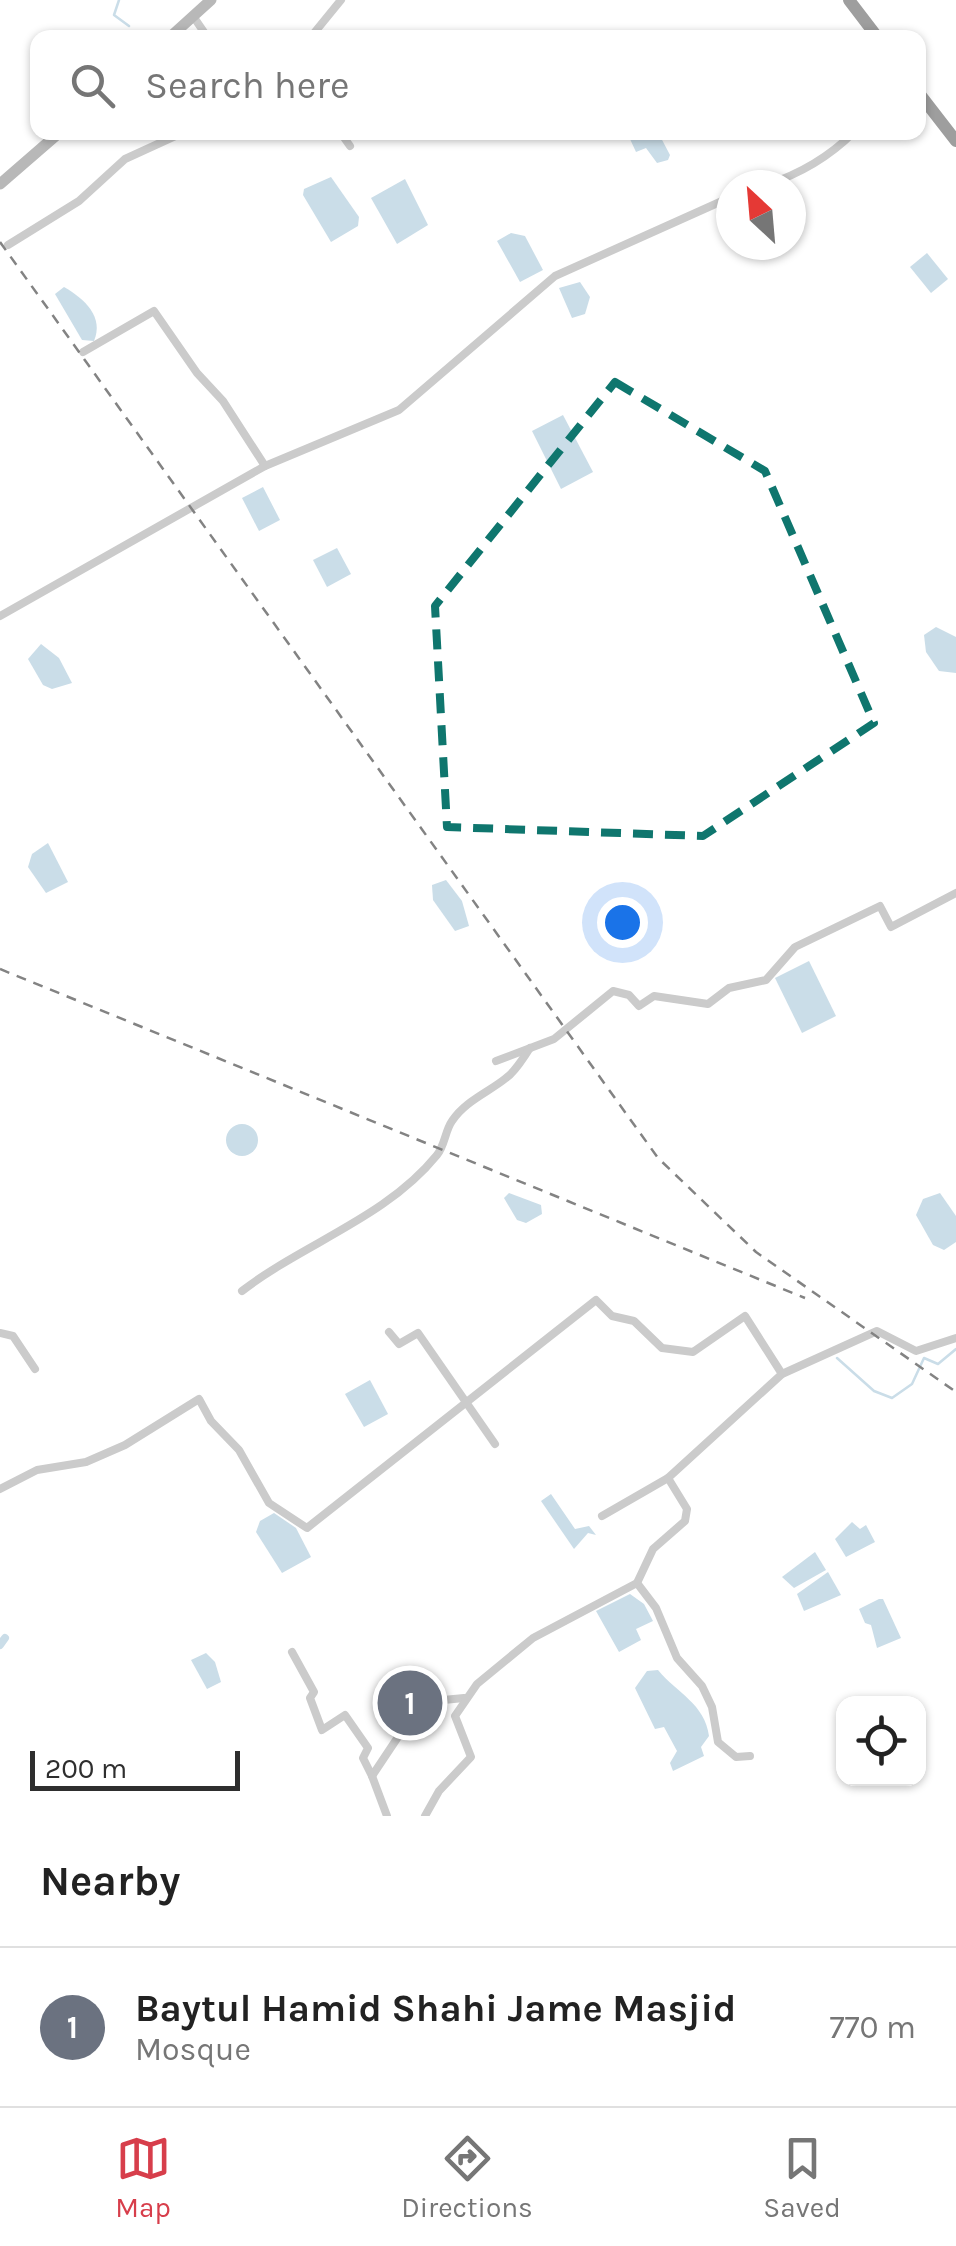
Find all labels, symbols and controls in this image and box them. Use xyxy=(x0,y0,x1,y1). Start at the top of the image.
search box xyxy=(30,30,926,140)
icon: search xyxy=(65,58,120,113)
text: Search here xyxy=(145,63,349,108)
north arrow xyxy=(716,170,806,260)
your location xyxy=(597,897,648,948)
pin: 1 xyxy=(378,1666,442,1740)
map controls xyxy=(836,1696,926,1786)
button: locate xyxy=(836,1696,926,1786)
scale bar xyxy=(30,1746,240,1790)
text: 200 m xyxy=(45,1752,127,1785)
text: Nearby xyxy=(40,1856,180,1906)
text: Baytul Hamid Shahi Jame Masjid xyxy=(135,1986,736,2031)
text: 1 xyxy=(67,2009,78,2046)
text: 770 m xyxy=(829,2009,916,2046)
text: Mosque xyxy=(135,2031,251,2068)
tab: Map xyxy=(115,2131,171,2224)
tab: Directions xyxy=(401,2131,533,2224)
tab: Saved xyxy=(763,2131,841,2224)

